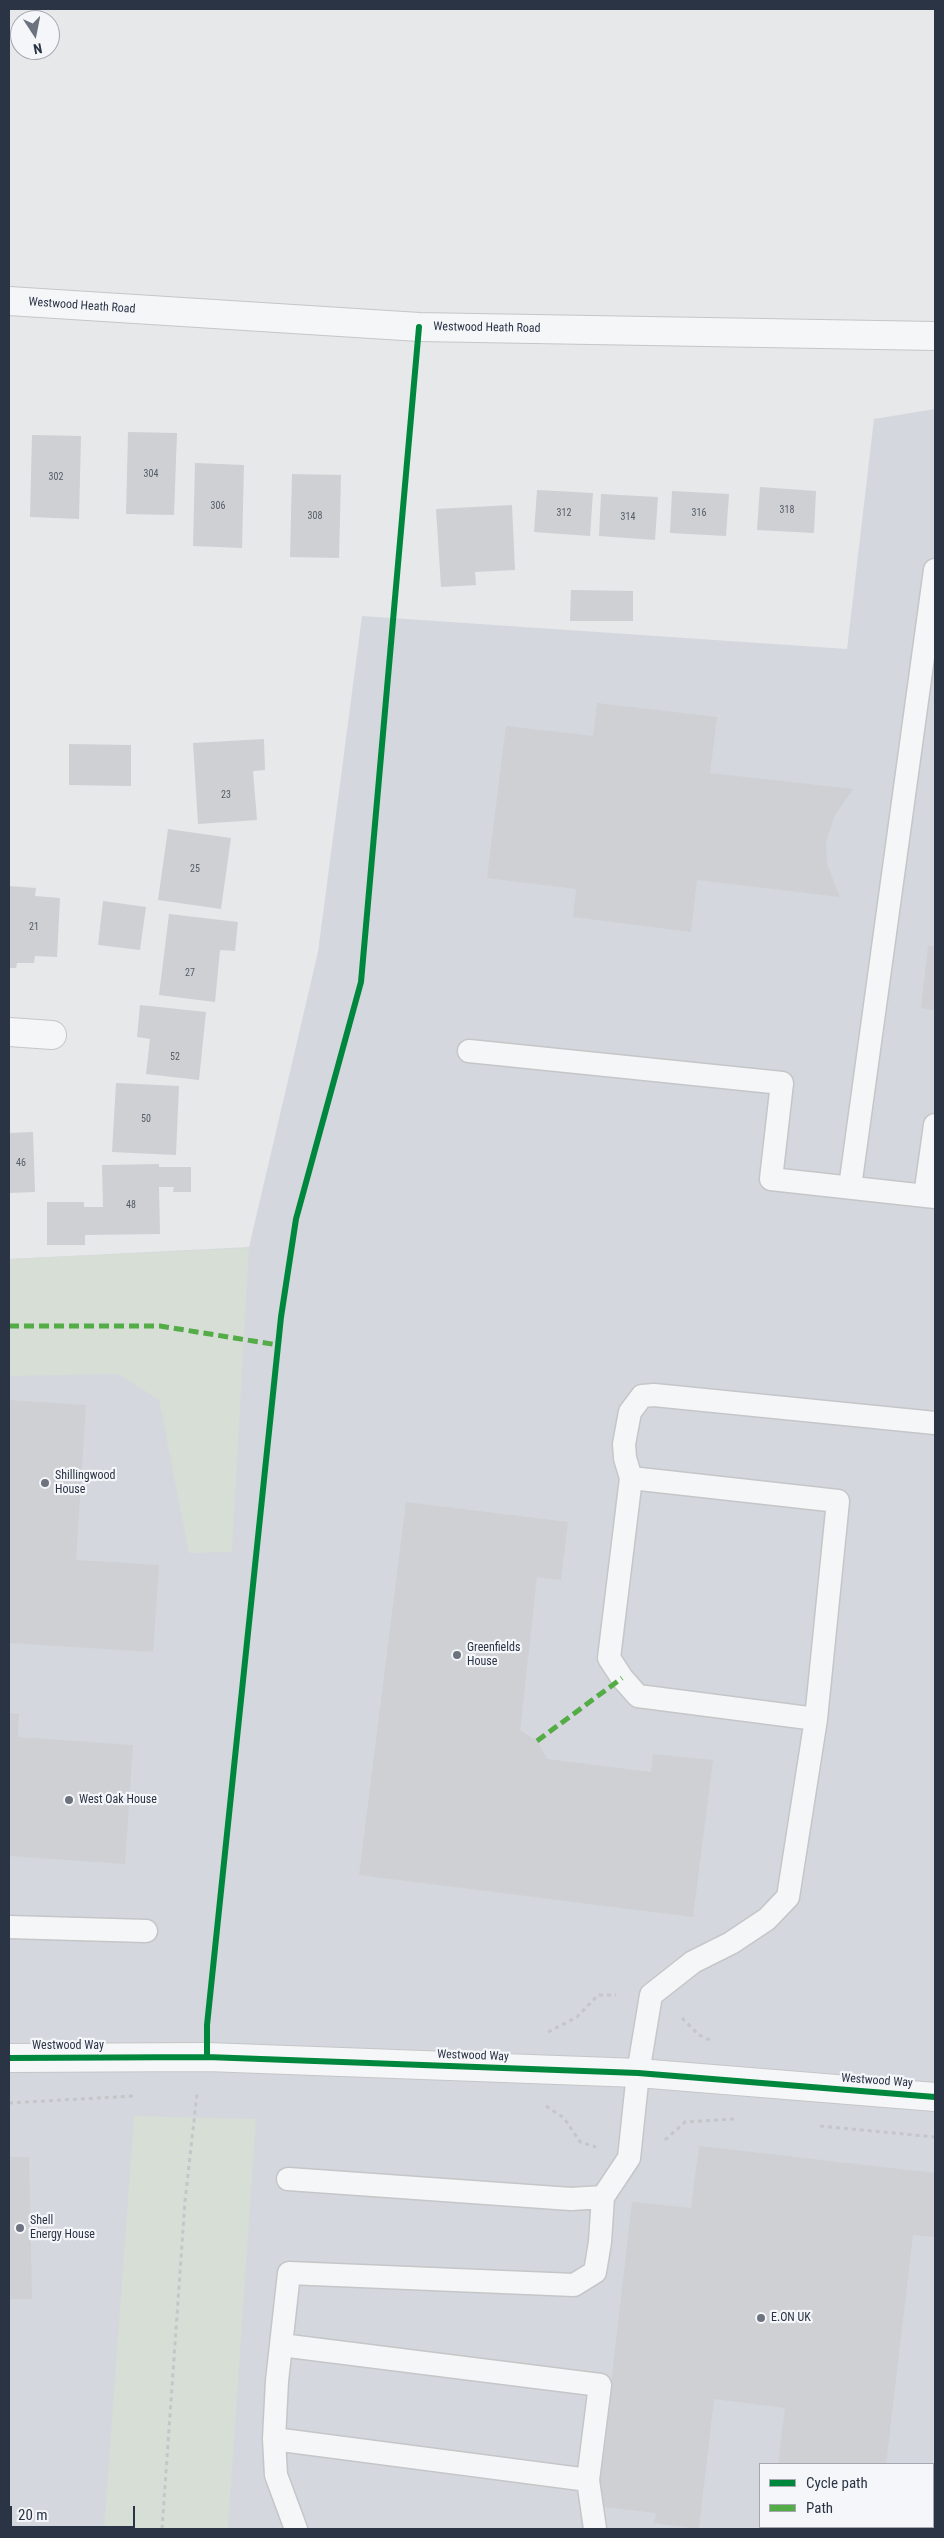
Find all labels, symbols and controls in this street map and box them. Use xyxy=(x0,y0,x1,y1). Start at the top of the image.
north arrow xyxy=(10,10,60,60)
text: N xyxy=(32,40,43,57)
street label: Westwood Heath Road xyxy=(28,295,136,317)
street label: Westwood Heath Road xyxy=(433,320,541,336)
house number: 304 xyxy=(144,468,158,480)
house number: 302 xyxy=(49,471,63,483)
house number: 306 xyxy=(211,500,225,512)
house number: 318 xyxy=(780,504,794,516)
house number: 312 xyxy=(557,507,571,519)
house number: 316 xyxy=(692,507,706,519)
house number: 308 xyxy=(308,510,322,522)
house number: 314 xyxy=(621,511,635,523)
house number: 23 xyxy=(221,789,231,801)
house number: 25 xyxy=(190,863,200,875)
house number: 21 xyxy=(29,921,39,933)
house number: 27 xyxy=(185,967,195,979)
house number: 52 xyxy=(170,1051,180,1063)
house number: 50 xyxy=(141,1113,151,1125)
house number: 46 xyxy=(16,1157,26,1169)
house number: 48 xyxy=(126,1199,136,1211)
place label: Shillingwood House xyxy=(55,1469,116,1497)
marker: Shillingwood House xyxy=(39,1477,51,1489)
place label: Greenfields House xyxy=(467,1641,520,1669)
marker: Greenfields House xyxy=(451,1649,463,1661)
place label: West Oak House xyxy=(79,1793,157,1807)
marker: West Oak House xyxy=(63,1794,75,1806)
street label: Westwood Way xyxy=(32,2039,104,2053)
street label: Westwood Way xyxy=(437,2048,509,2064)
street label: Westwood Way xyxy=(841,2071,913,2091)
place label: Shell Energy House xyxy=(30,2214,95,2242)
marker: Shell Energy House xyxy=(14,2222,26,2234)
place label: E.ON UK xyxy=(771,2311,811,2325)
marker: E.ON UK xyxy=(755,2312,767,2324)
legend xyxy=(759,2463,934,2528)
text: Cycle path xyxy=(806,2474,868,2492)
scale bar xyxy=(12,2496,138,2528)
text: Path xyxy=(806,2499,833,2517)
text: 20 m xyxy=(18,2506,48,2524)

